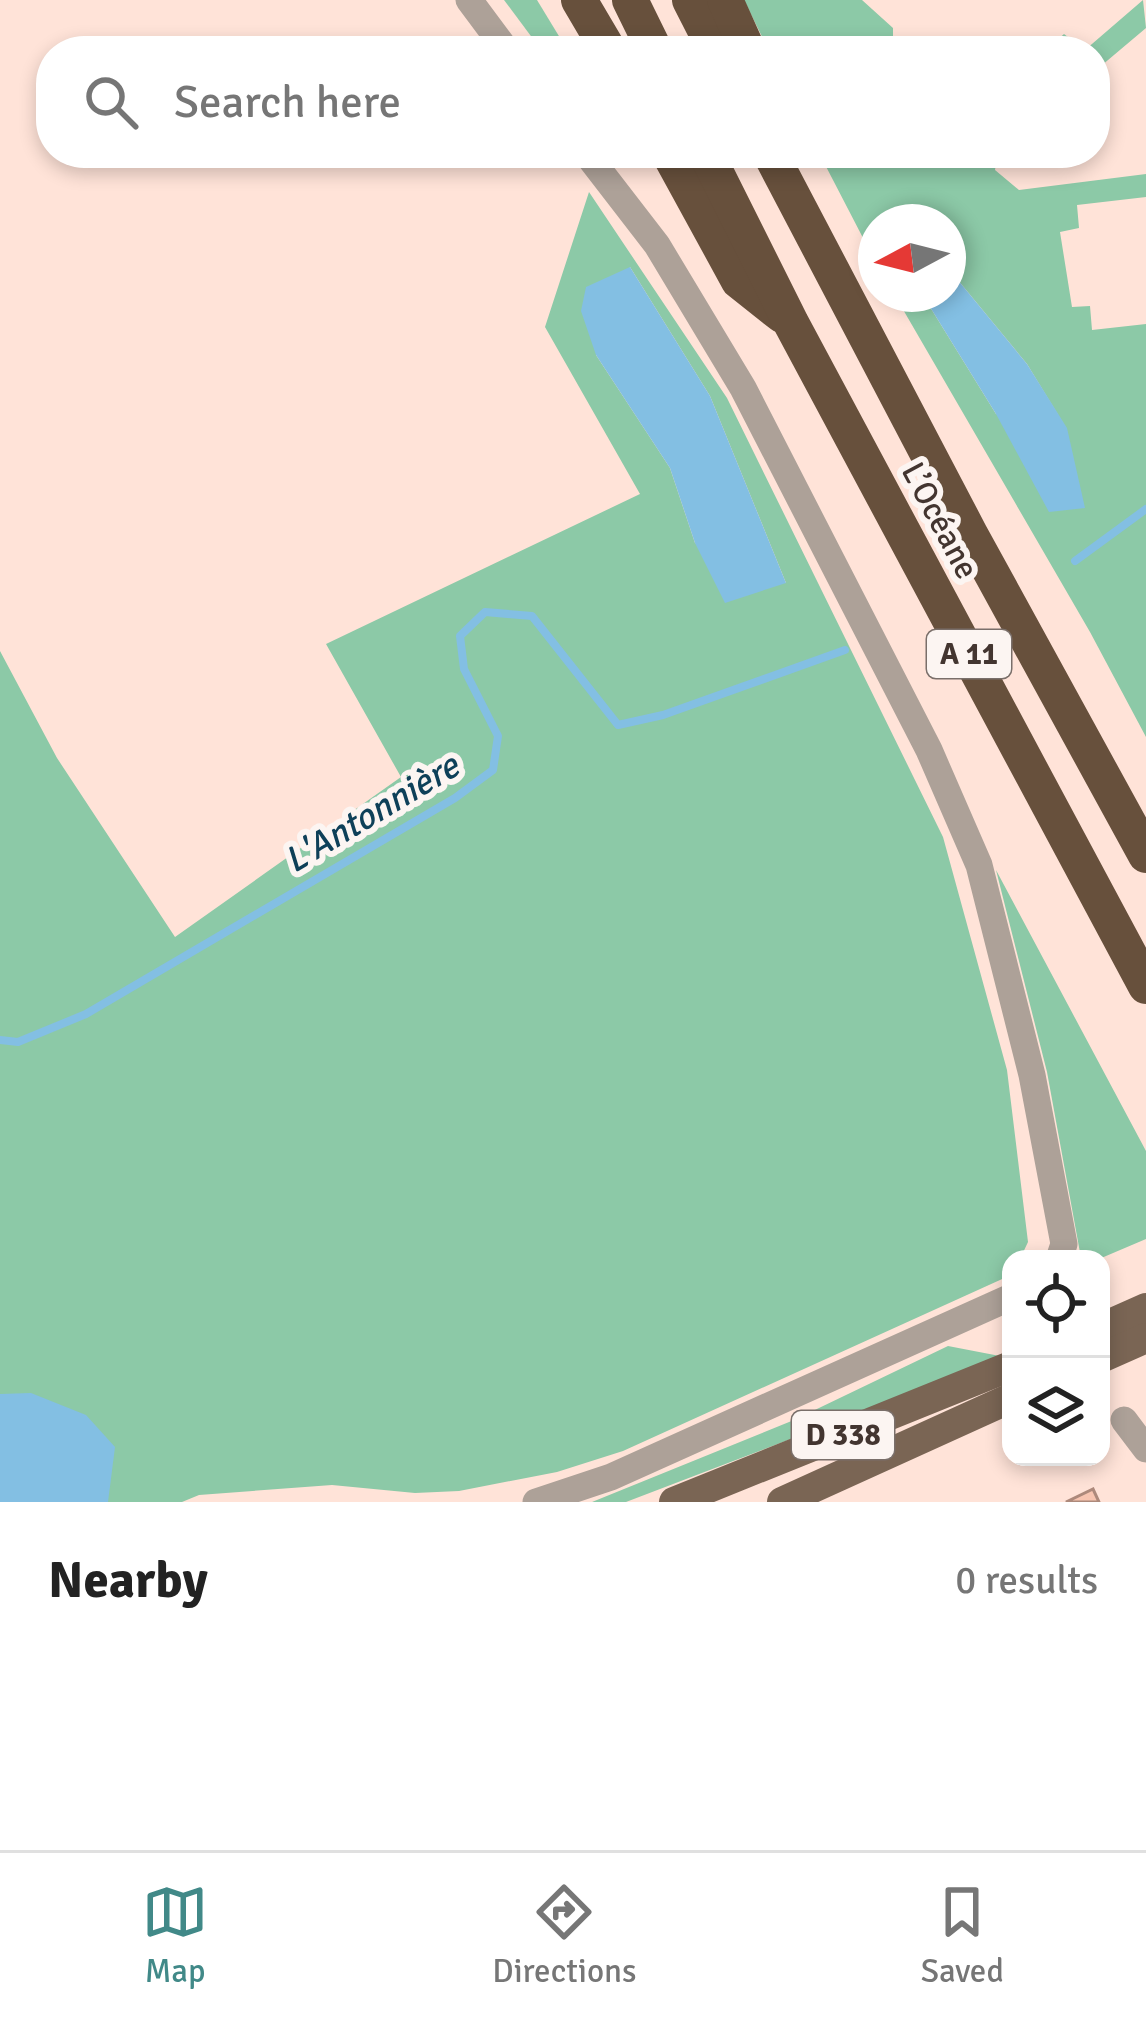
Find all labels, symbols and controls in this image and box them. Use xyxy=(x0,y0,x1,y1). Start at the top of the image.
search box xyxy=(36,36,1110,168)
icon: search xyxy=(78,69,144,135)
text: Search here xyxy=(174,75,401,130)
north arrow xyxy=(858,204,966,312)
street label: L’Océane xyxy=(892,455,987,586)
road number: A 11 xyxy=(927,630,1011,678)
water label: L'Antonnière xyxy=(276,742,469,883)
map controls xyxy=(1002,1250,1110,1466)
button: locate xyxy=(1002,1250,1110,1358)
button: layers xyxy=(1002,1358,1110,1466)
road number: D 338 xyxy=(792,1411,894,1459)
text: Nearby xyxy=(48,1549,208,1612)
text: 0 results xyxy=(955,1556,1098,1604)
tab: Map xyxy=(142,1879,208,1992)
tab: Directions xyxy=(492,1879,637,1992)
tab: Saved xyxy=(921,1879,1004,1992)

